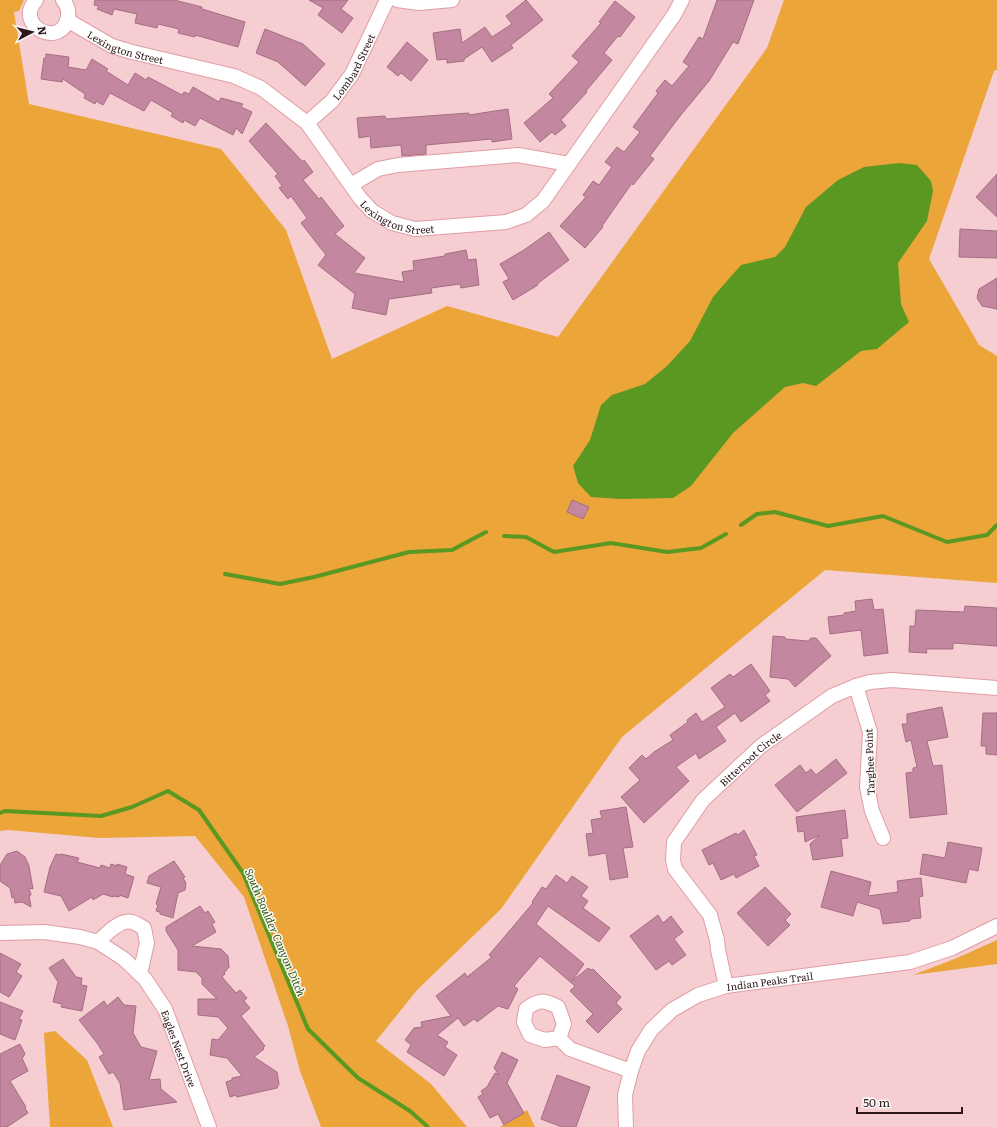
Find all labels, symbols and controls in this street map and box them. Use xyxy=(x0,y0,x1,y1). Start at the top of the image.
north arrow xyxy=(12,12,52,52)
text: N xyxy=(34,25,51,36)
street label: Lexington Street xyxy=(85,26,165,67)
street label: Lombard Street xyxy=(328,31,378,103)
street label: Lexington Street xyxy=(357,196,435,236)
street label: Bitterroot Circle xyxy=(715,727,784,789)
street label: Targhee Point xyxy=(860,728,878,796)
water label: South Boulder Canyon Ditch xyxy=(242,866,310,999)
street label: Indian Peaks Trail xyxy=(725,967,814,993)
street label: Eagles Nest Drive xyxy=(158,1007,201,1089)
scale bar xyxy=(857,1089,962,1115)
text: 50 m xyxy=(863,1093,890,1111)

